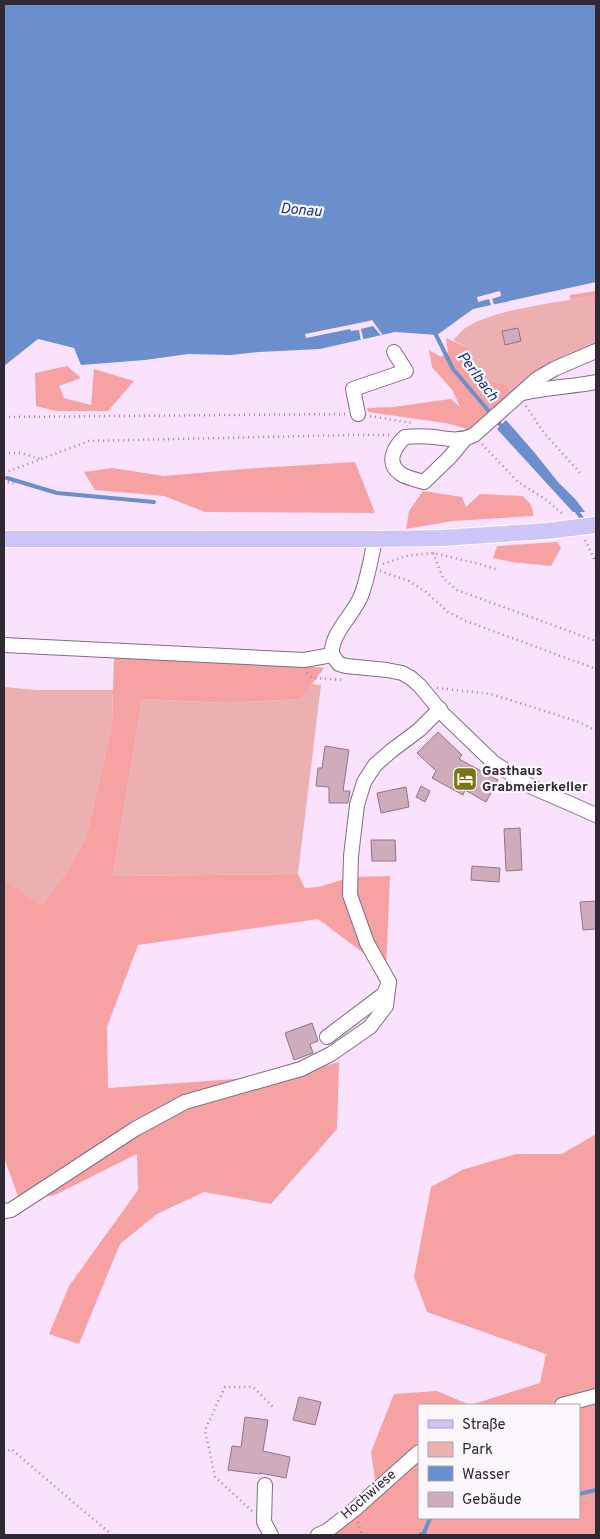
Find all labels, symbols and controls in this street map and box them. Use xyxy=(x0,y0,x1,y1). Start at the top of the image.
water label: Donau xyxy=(279,200,323,222)
water label: Perlbach xyxy=(452,348,502,406)
place label: Gasthaus Grabmeierkeller xyxy=(482,763,588,796)
hotel icon: Gasthaus Grabmeierkeller xyxy=(452,766,478,792)
legend xyxy=(418,1404,580,1519)
text: Straße xyxy=(462,1416,506,1435)
text: Park xyxy=(462,1441,493,1460)
street label: Hochwiese xyxy=(338,1466,400,1524)
text: Wasser xyxy=(462,1466,510,1485)
text: Gebäude xyxy=(462,1491,522,1510)

